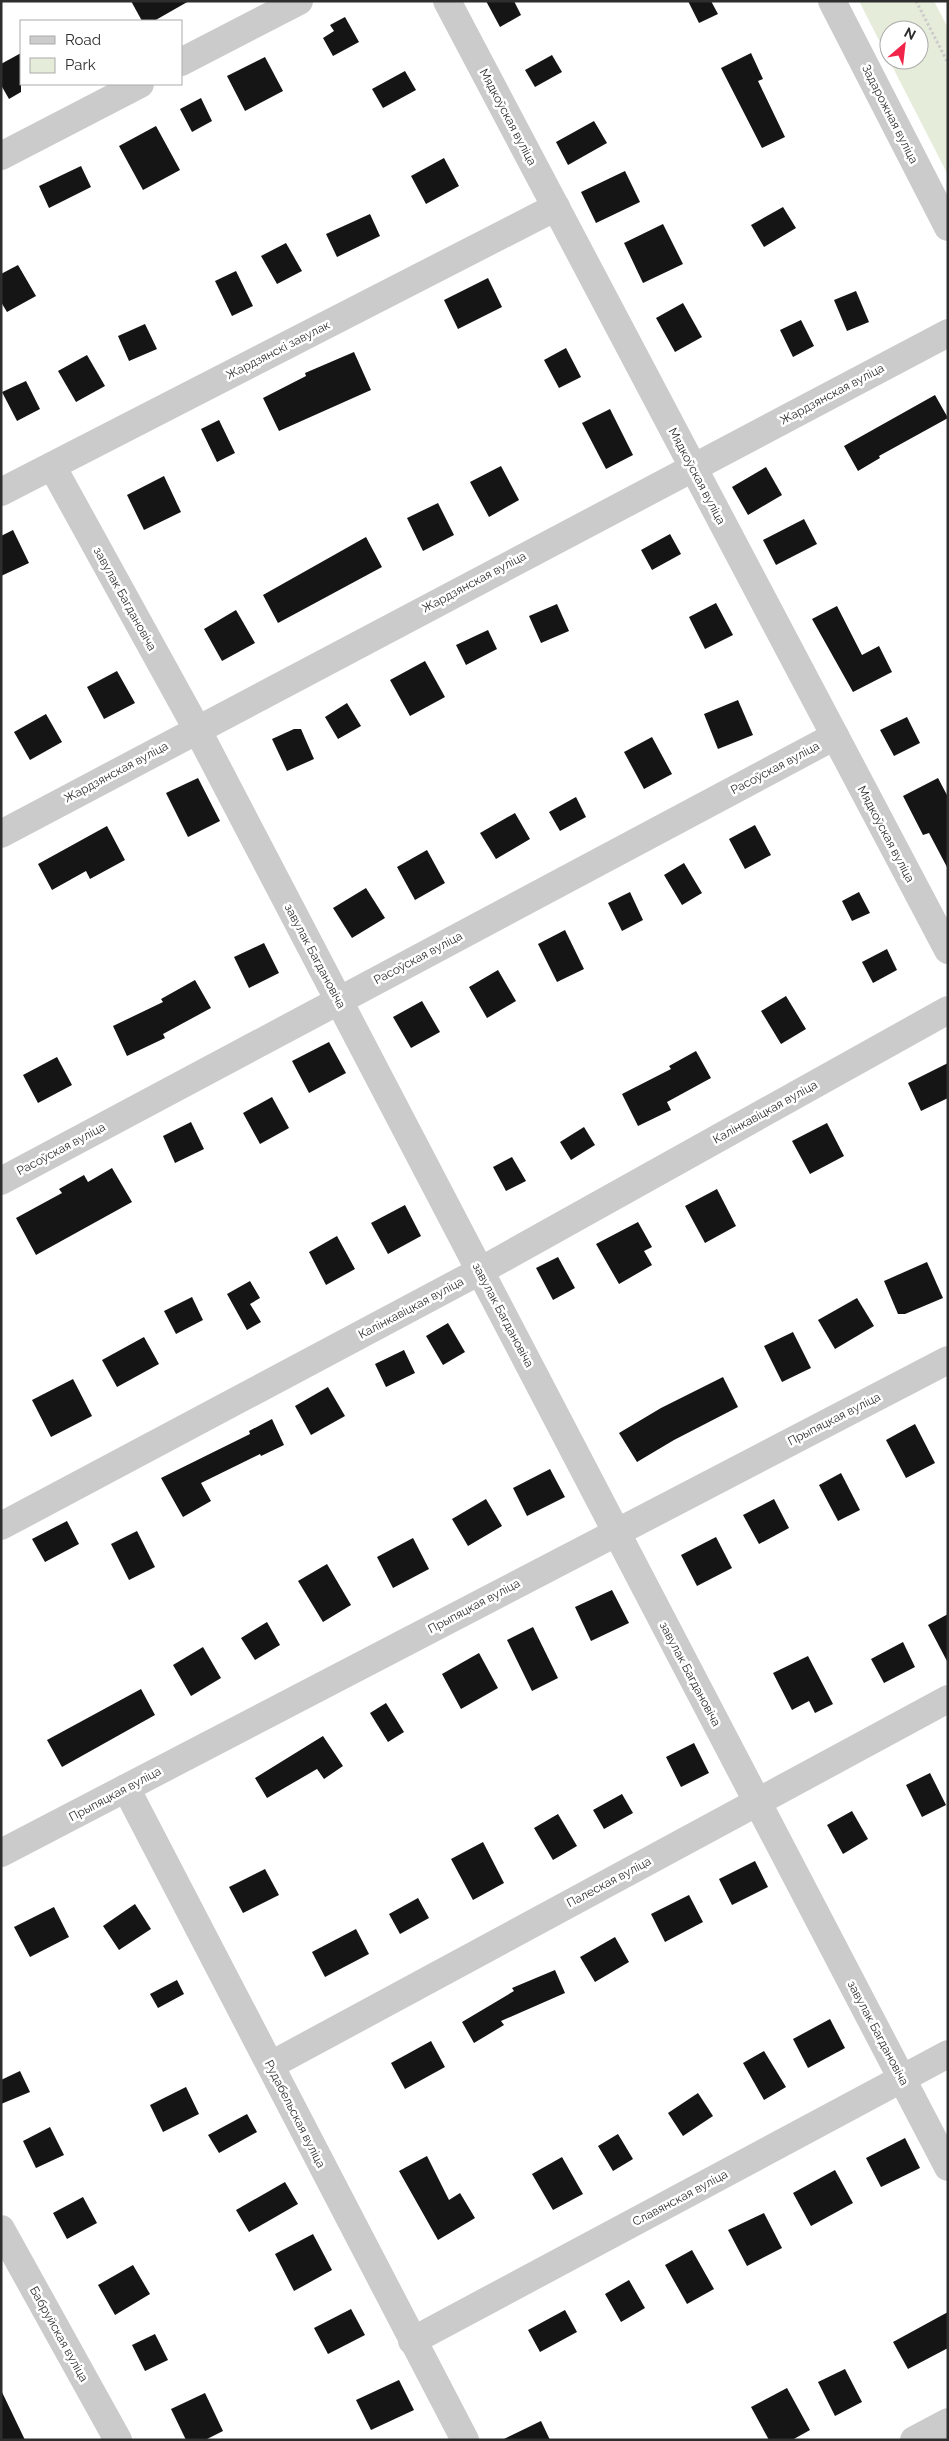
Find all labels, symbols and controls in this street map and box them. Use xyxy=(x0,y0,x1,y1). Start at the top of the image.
legend xyxy=(20,20,182,85)
north arrow xyxy=(879,20,929,70)
text: N xyxy=(902,24,919,43)
text: Road xyxy=(65,31,101,49)
text: Park xyxy=(65,56,96,74)
street label: Задарожная вуліца xyxy=(859,62,921,166)
street label: Мядкоўская вуліца xyxy=(477,66,539,168)
street label: Жардзянскі завулак xyxy=(224,318,332,382)
street label: Жардзянская вуліца xyxy=(778,361,886,427)
street label: Мядкоўская вуліца xyxy=(666,425,728,527)
street label: завулак Багдановіча xyxy=(91,545,159,653)
street label: Жардзянская вуліца xyxy=(420,549,528,615)
street label: Жардзянская вуліца xyxy=(62,739,170,805)
street label: Расоўская вуліца xyxy=(728,739,822,797)
street label: Мядкоўская вуліца xyxy=(855,783,917,885)
street label: завулак Багдановіча xyxy=(282,901,348,1011)
street label: Расоўская вуліца xyxy=(371,929,465,987)
street label: Калінкавіцкая вуліца xyxy=(710,1077,820,1147)
street label: Расоўская вуліца xyxy=(14,1120,108,1178)
street label: завулак Багдановіча xyxy=(470,1260,536,1370)
street label: Калінкавіцкая вуліца xyxy=(356,1274,466,1342)
street label: Прыпяцкая вуліца xyxy=(785,1390,883,1448)
street label: Прыпяцкая вуліца xyxy=(426,1576,522,1636)
street label: завулак Багдановіча xyxy=(657,1619,723,1729)
street label: Прыпяцкая вуліца xyxy=(67,1764,163,1824)
street label: Палеская вуліца xyxy=(564,1854,654,1910)
street label: завулак Багдановіча xyxy=(845,1978,911,2088)
street label: Рудабельская вуліца xyxy=(262,2058,328,2170)
street label: Славянская вуліца xyxy=(630,2167,730,2229)
street label: Бабруйская вуліца xyxy=(27,2284,91,2384)

